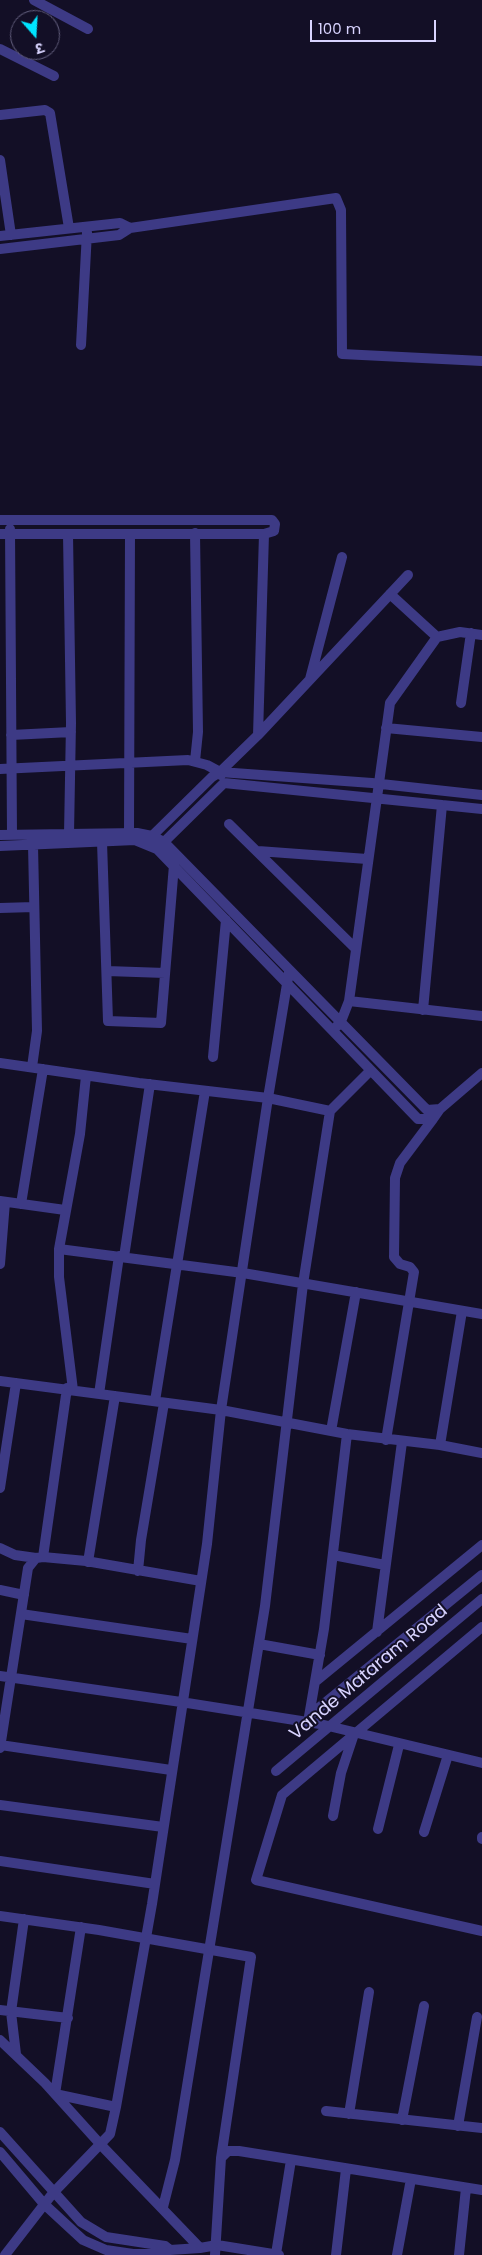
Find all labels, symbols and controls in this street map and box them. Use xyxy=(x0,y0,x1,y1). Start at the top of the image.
north arrow xyxy=(10,10,60,60)
scale bar xyxy=(312,10,438,42)
text: 100 m xyxy=(318,18,361,39)
text: उ xyxy=(33,37,47,59)
street label: Vande Mataram Road xyxy=(286,1601,452,1745)

